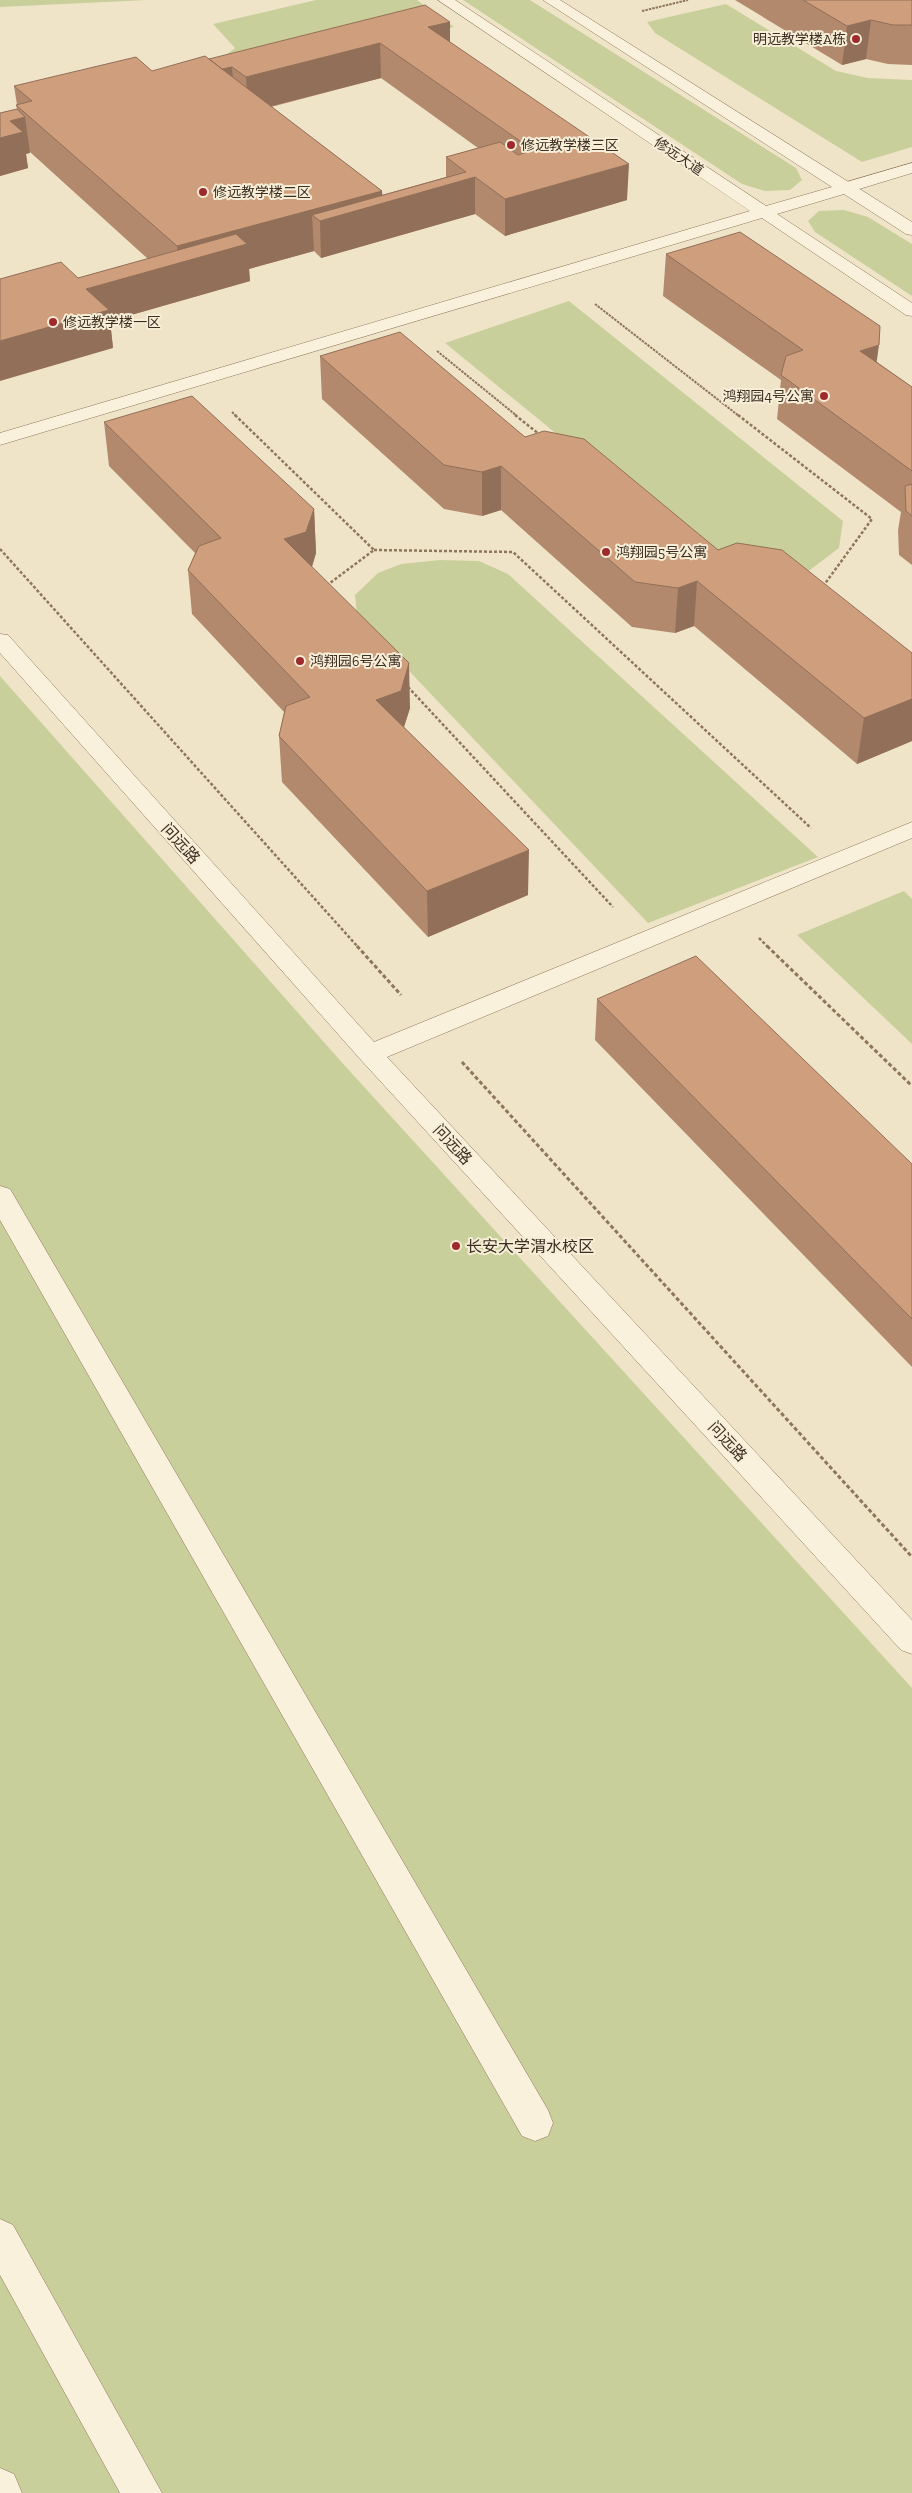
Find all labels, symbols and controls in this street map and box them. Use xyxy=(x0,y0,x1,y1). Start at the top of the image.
place label: 明远教学楼A栋 xyxy=(753,31,846,48)
marker: 明远教学楼A栋 xyxy=(850,33,862,45)
street label: 修远大道 xyxy=(651,134,707,179)
place label: 修远教学楼三区 xyxy=(521,137,619,154)
marker: 修远教学楼三区 xyxy=(505,139,517,151)
place label: 修远教学楼二区 xyxy=(213,184,311,201)
marker: 修远教学楼二区 xyxy=(197,186,209,198)
place label: 修远教学楼一区 xyxy=(63,314,161,331)
marker: 修远教学楼一区 xyxy=(47,316,59,328)
place label: 鸿翔园4号公寓 xyxy=(722,388,814,405)
marker: 鸿翔园4号公寓 xyxy=(818,390,830,402)
place label: 鸿翔园5号公寓 xyxy=(616,544,707,561)
marker: 鸿翔园5号公寓 xyxy=(600,546,612,558)
place label: 鸿翔园6号公寓 xyxy=(310,653,401,670)
marker: 鸿翔园6号公寓 xyxy=(294,655,306,667)
street label: 问远路 xyxy=(158,819,204,868)
street label: 问远路 xyxy=(429,1120,476,1168)
place label: 长安大学渭水校区 xyxy=(466,1237,594,1256)
marker: 长安大学渭水校区 xyxy=(450,1240,462,1252)
street label: 问远路 xyxy=(704,1417,751,1465)

